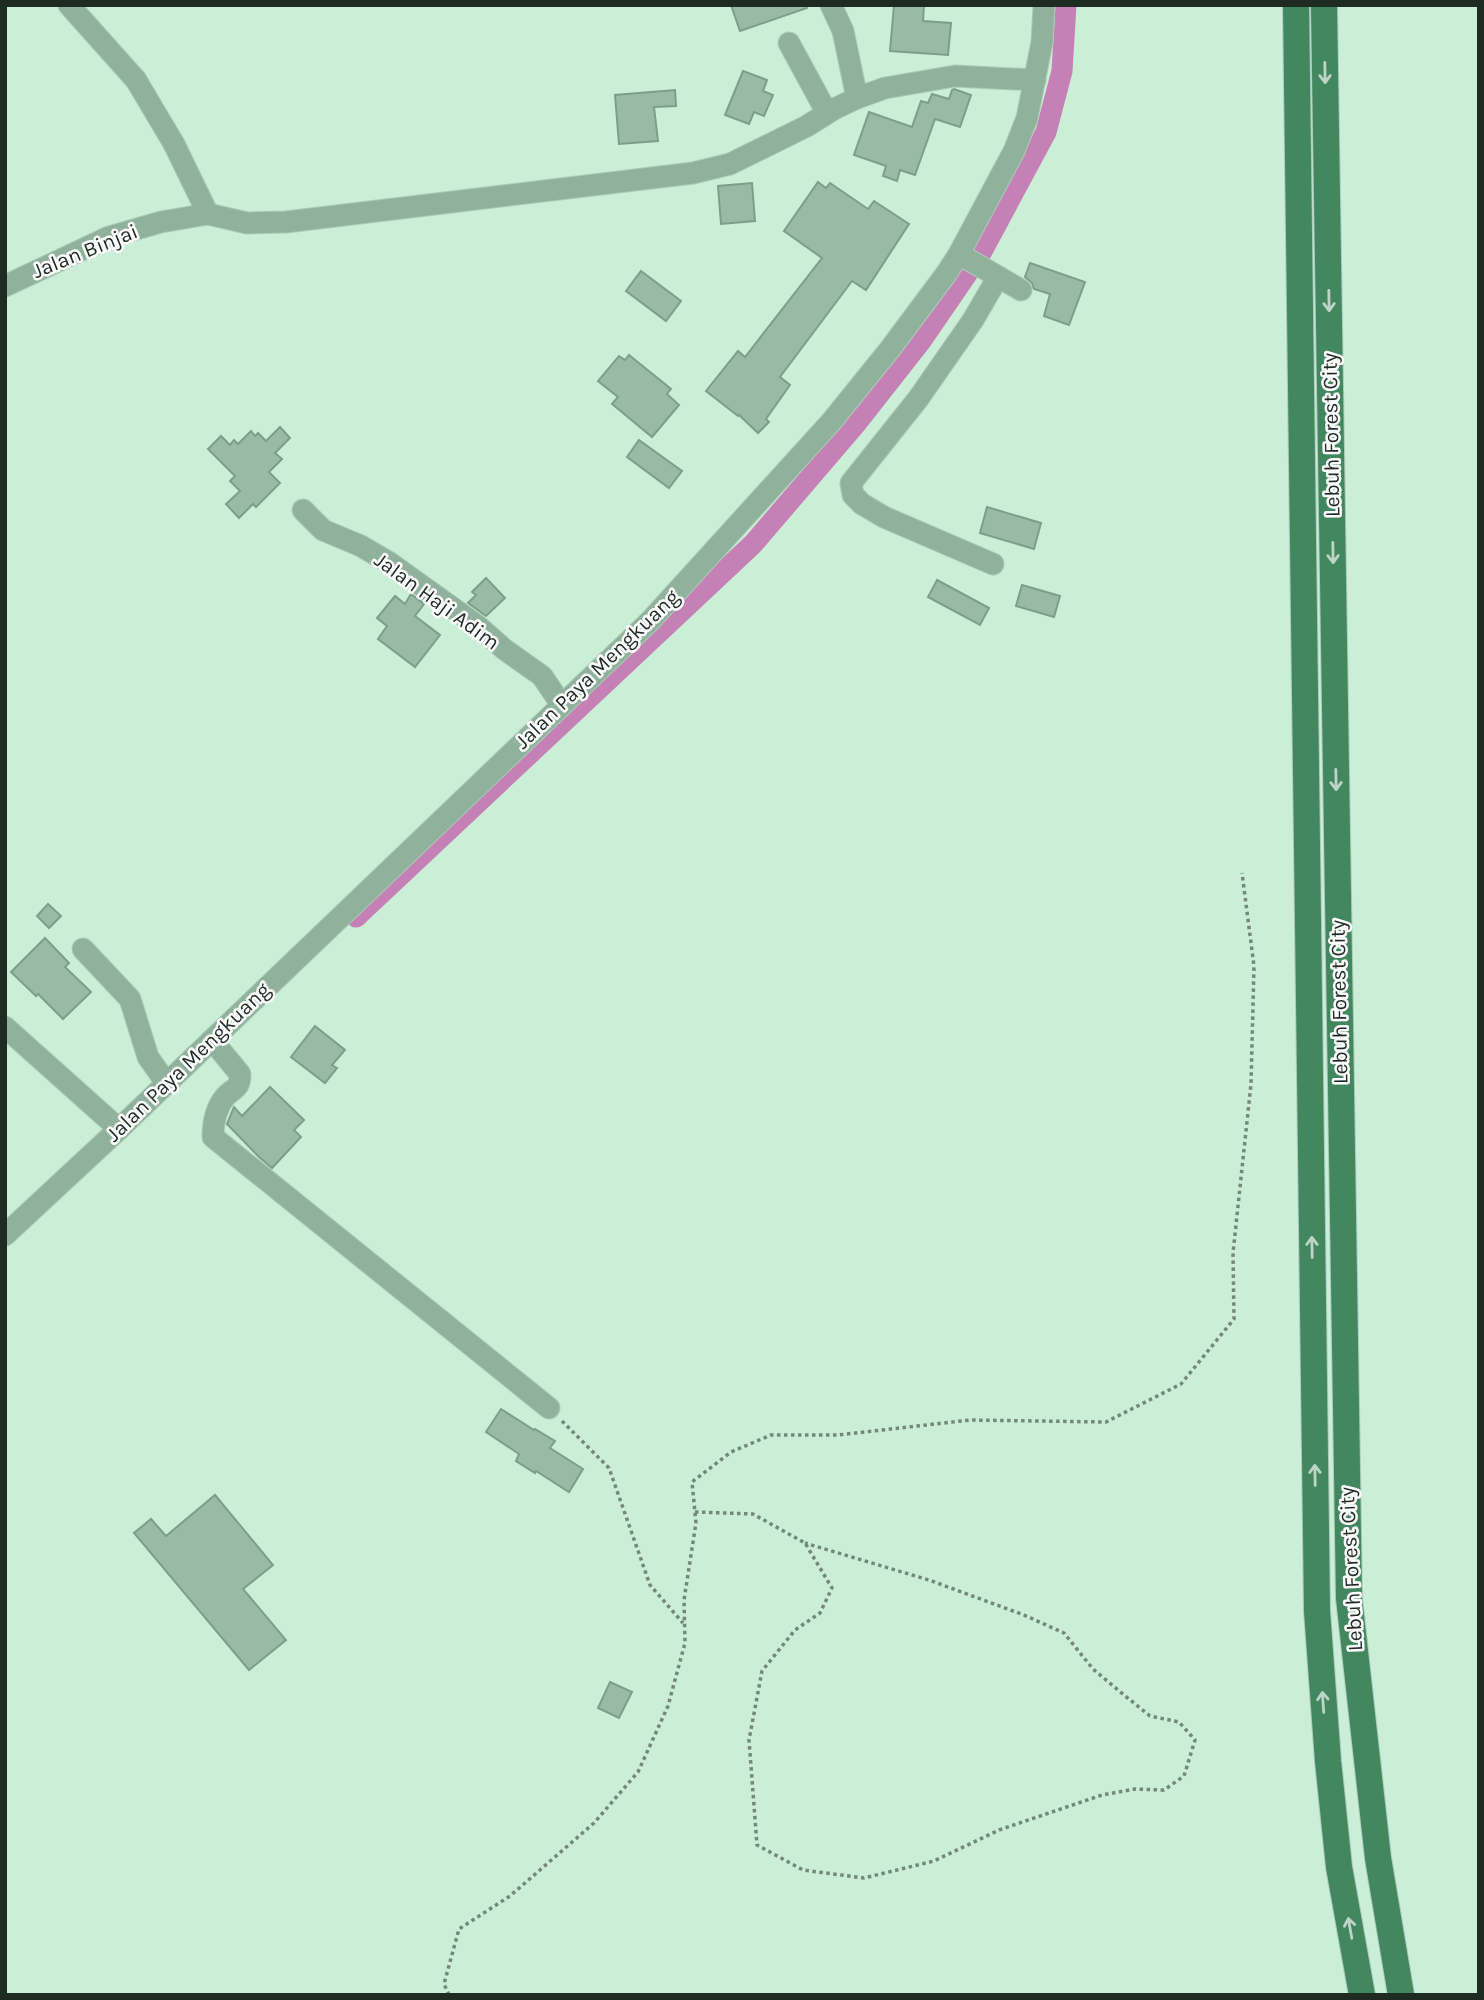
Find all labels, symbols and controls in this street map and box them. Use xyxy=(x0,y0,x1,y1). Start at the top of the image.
one-way arrow xyxy=(1318,62,1332,85)
street label: Jalan Binjai xyxy=(29,219,141,283)
one-way arrow xyxy=(1322,289,1335,312)
street label: Lebuh Forest City xyxy=(1318,352,1344,517)
one-way arrow xyxy=(1326,541,1339,564)
street label: Jalan Haji Adim xyxy=(370,548,504,654)
street label: Jalan Paya Mengkuang xyxy=(510,584,684,753)
one-way arrow xyxy=(1329,769,1343,792)
street label: Lebuh Forest City xyxy=(1326,919,1352,1084)
street label: Jalan Paya Mengkuang xyxy=(101,977,275,1146)
one-way arrow xyxy=(1305,1236,1319,1259)
one-way arrow xyxy=(1308,1463,1322,1486)
street label: Lebuh Forest City xyxy=(1335,1486,1367,1652)
one-way arrow xyxy=(1317,1691,1330,1714)
one-way arrow xyxy=(1342,1917,1356,1940)

